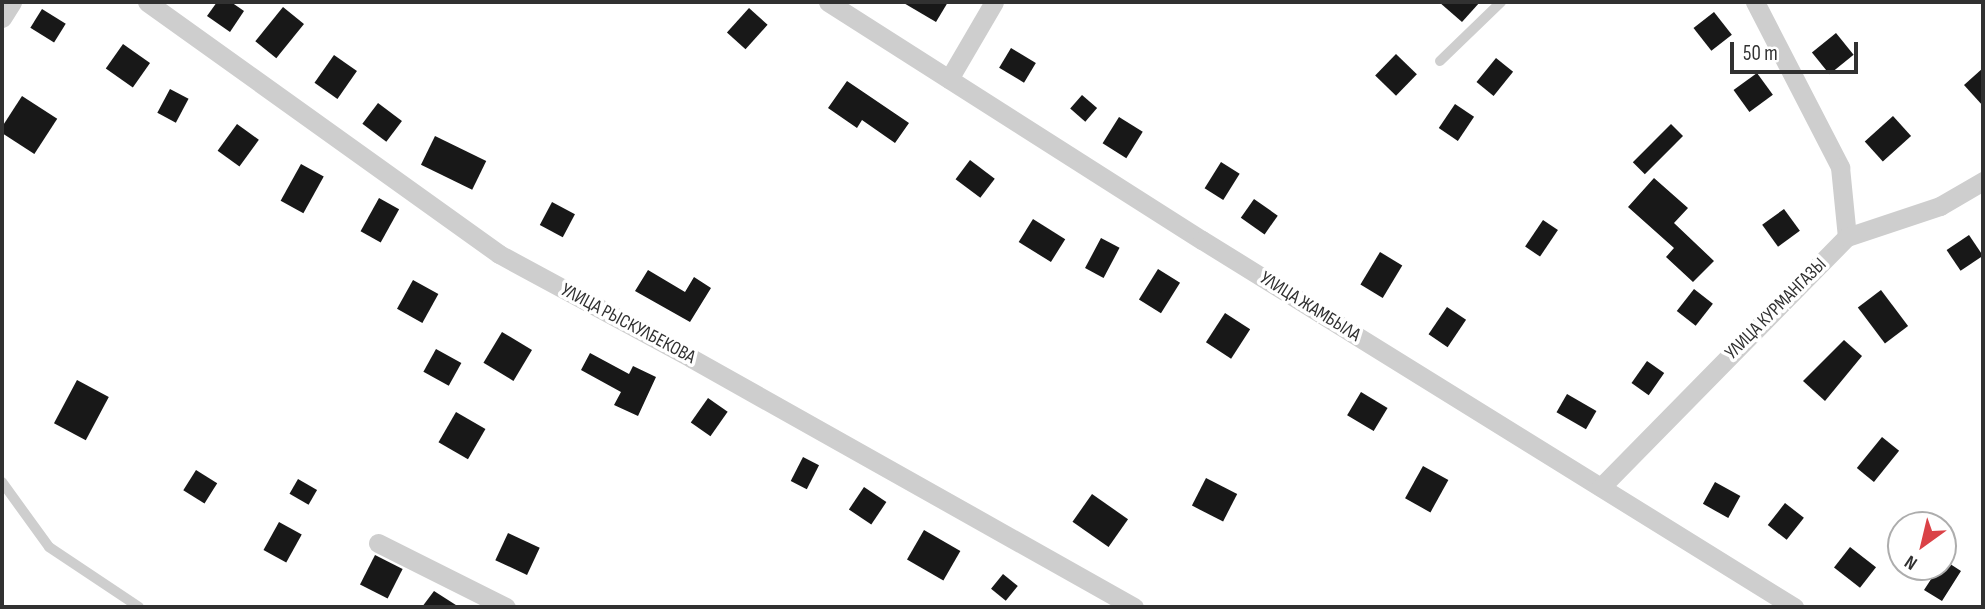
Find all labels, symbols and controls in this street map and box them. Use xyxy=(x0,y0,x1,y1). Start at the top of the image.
scale bar xyxy=(1733,28,1861,72)
text: 50 m xyxy=(1743,41,1778,66)
street label: УЛИЦА КУРМАНГАЗЫ xyxy=(1721,254,1831,364)
street label: УЛИЦА ЖАМБЫЛА xyxy=(1255,267,1365,347)
street label: УЛИЦА РЫСКУЛБЕКОВА xyxy=(557,279,699,369)
north arrow xyxy=(1887,511,1957,581)
text: N xyxy=(1900,550,1922,575)

